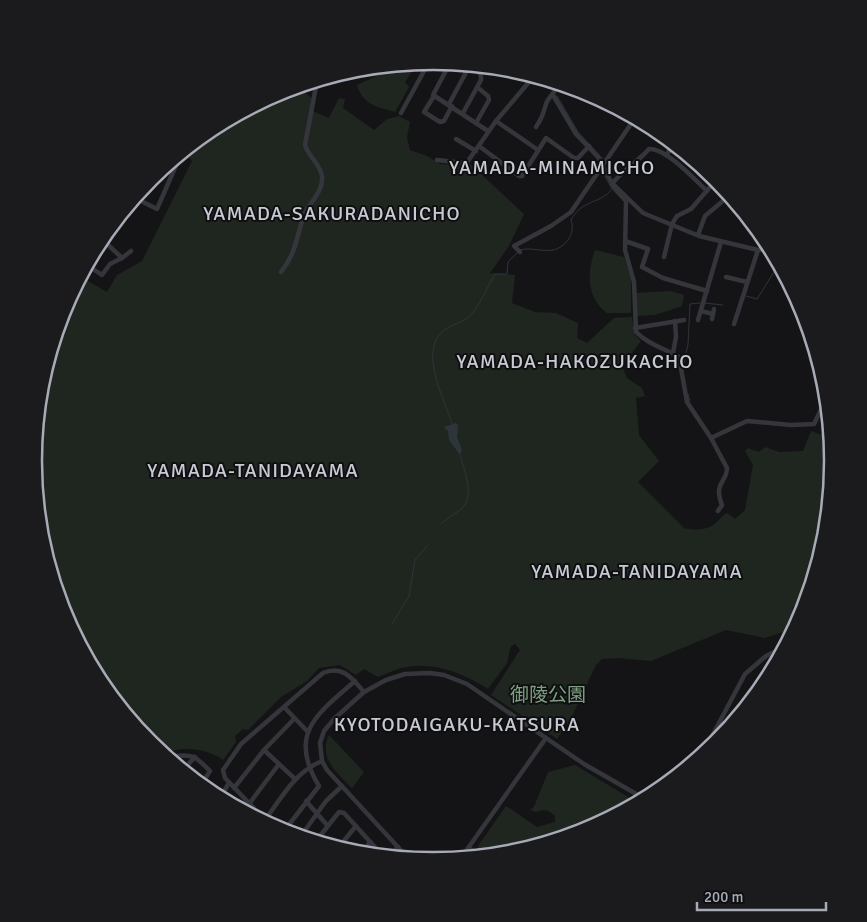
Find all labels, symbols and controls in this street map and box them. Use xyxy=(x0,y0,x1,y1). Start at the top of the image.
district label: YAMADA-MINAMICHO xyxy=(449,155,655,180)
district label: YAMADA-SAKURADANICHO xyxy=(203,201,461,226)
district label: YAMADA-HAKOZUKACHO xyxy=(457,349,693,374)
district label: YAMADA-TANIDAYAMA xyxy=(147,458,359,483)
district label: YAMADA-TANIDAYAMA xyxy=(531,559,743,584)
park label: 御陵公園 xyxy=(510,683,586,707)
district label: KYOTODAIGAKU-KATSURA xyxy=(334,712,580,737)
scale bar xyxy=(697,880,826,912)
text: 200 m xyxy=(704,888,744,906)

